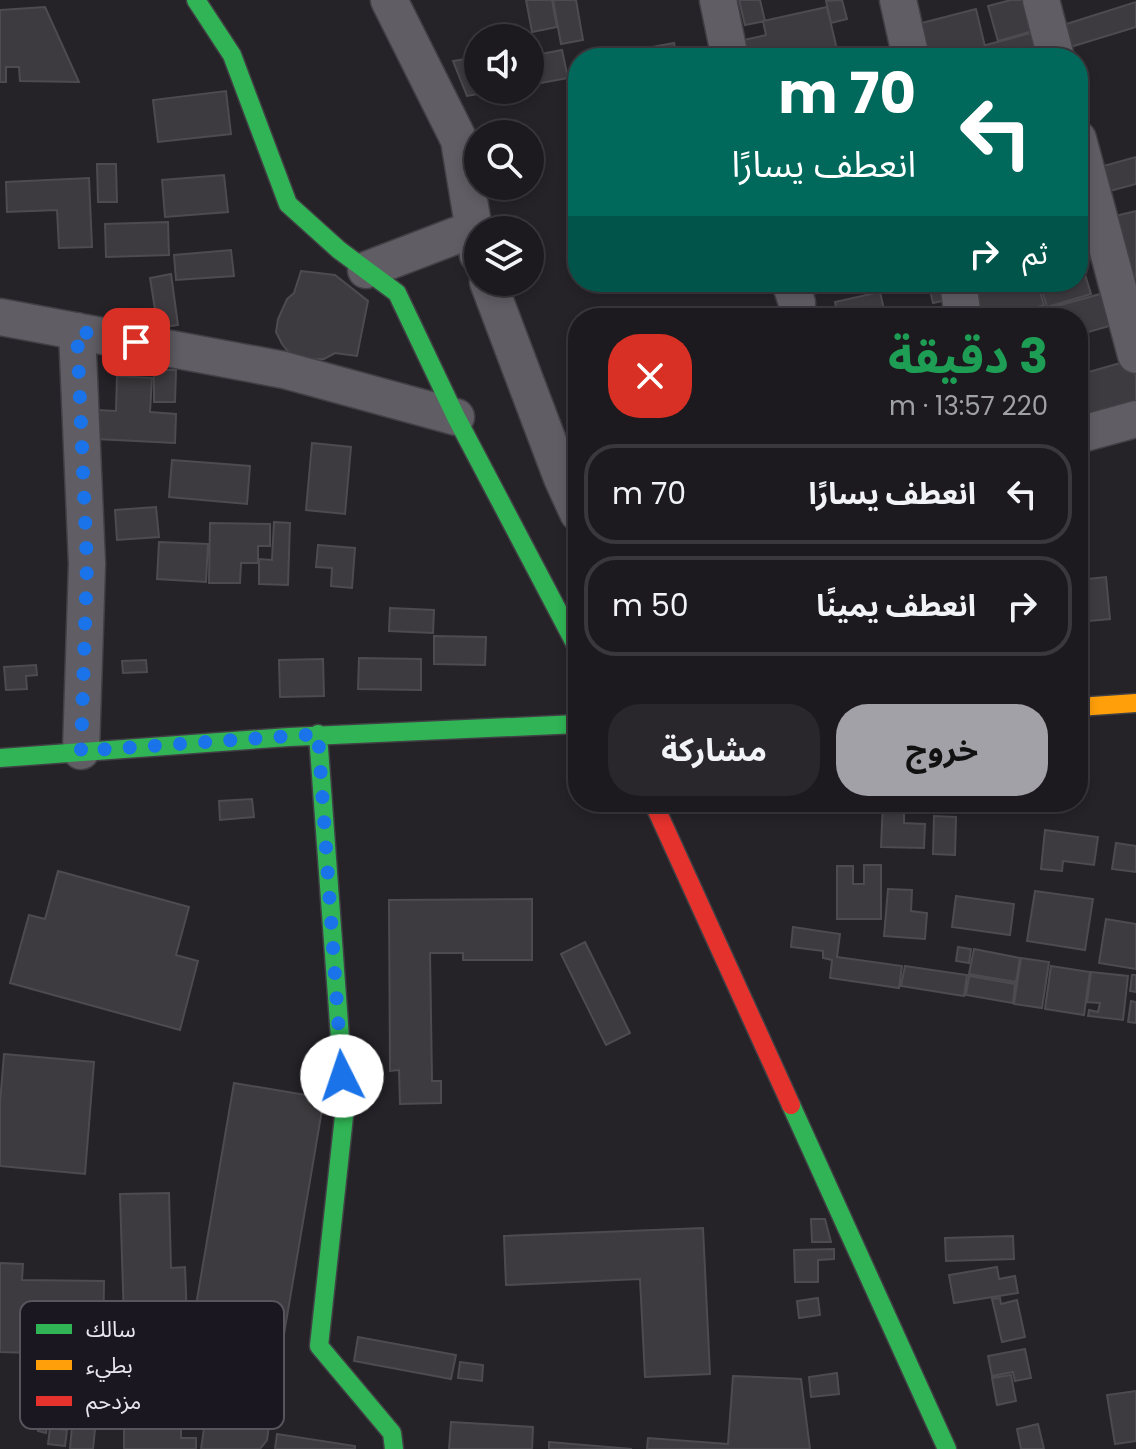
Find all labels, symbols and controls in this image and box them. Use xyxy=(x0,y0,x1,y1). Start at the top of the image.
map controls xyxy=(464,24,544,296)
button: sound xyxy=(464,24,544,104)
text: 70 m xyxy=(778,54,916,133)
icon: left xyxy=(944,80,1048,184)
button: search xyxy=(464,120,544,200)
text: انعطف يسارًا xyxy=(732,139,916,190)
button: layers xyxy=(464,216,544,296)
icon: right xyxy=(962,232,1006,276)
text: ثم xyxy=(1022,232,1048,275)
pin xyxy=(102,308,170,376)
icon: arrive xyxy=(114,320,158,364)
text: 3 دقيقة xyxy=(888,323,1048,390)
button: close xyxy=(608,334,692,418)
text: 220 m · 13:57 xyxy=(889,388,1048,424)
text: 70 m xyxy=(612,472,686,515)
text: انعطف يسارًا xyxy=(808,472,976,515)
icon: left xyxy=(1000,472,1044,516)
text: 50 m xyxy=(612,584,689,627)
text: انعطف يمينًا xyxy=(816,584,976,627)
icon: right xyxy=(1000,584,1044,628)
button: مشاركة xyxy=(608,704,820,796)
button: خروج xyxy=(836,704,1048,796)
position arrow xyxy=(300,1034,384,1118)
legend xyxy=(20,1301,284,1429)
text: سالك xyxy=(86,1314,136,1345)
text: بطيء xyxy=(86,1350,133,1382)
text: مزدحم xyxy=(86,1386,141,1418)

